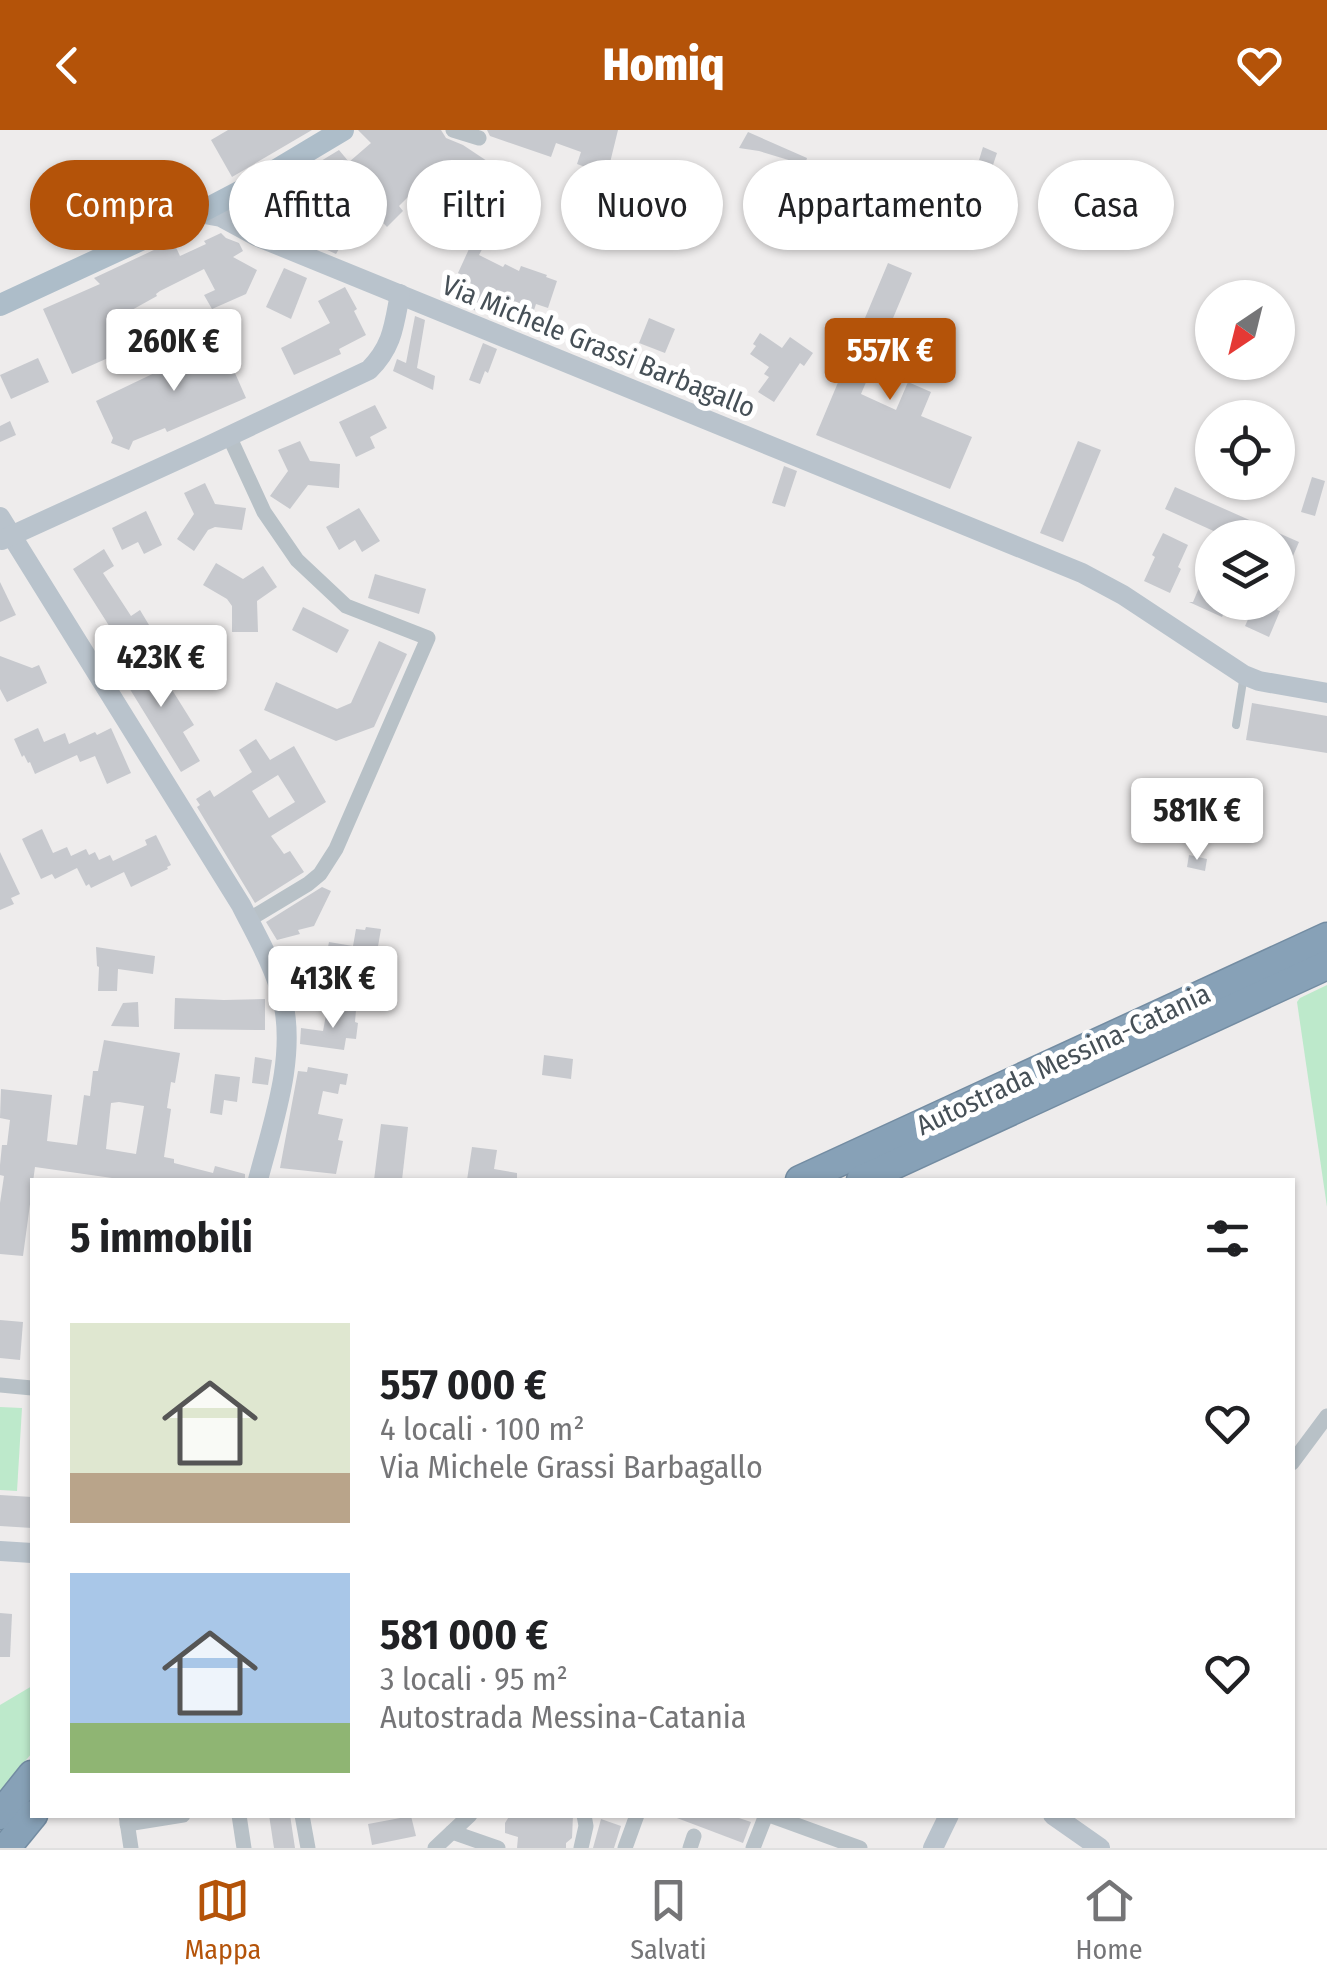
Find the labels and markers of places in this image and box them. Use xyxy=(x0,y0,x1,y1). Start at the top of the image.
pin: 260K € xyxy=(93,309,255,394)
pin: 557K € xyxy=(809,318,971,403)
pin: 423K € xyxy=(80,625,242,710)
pin: 581K € xyxy=(1116,778,1278,863)
pin: 413K € xyxy=(252,946,414,1031)

